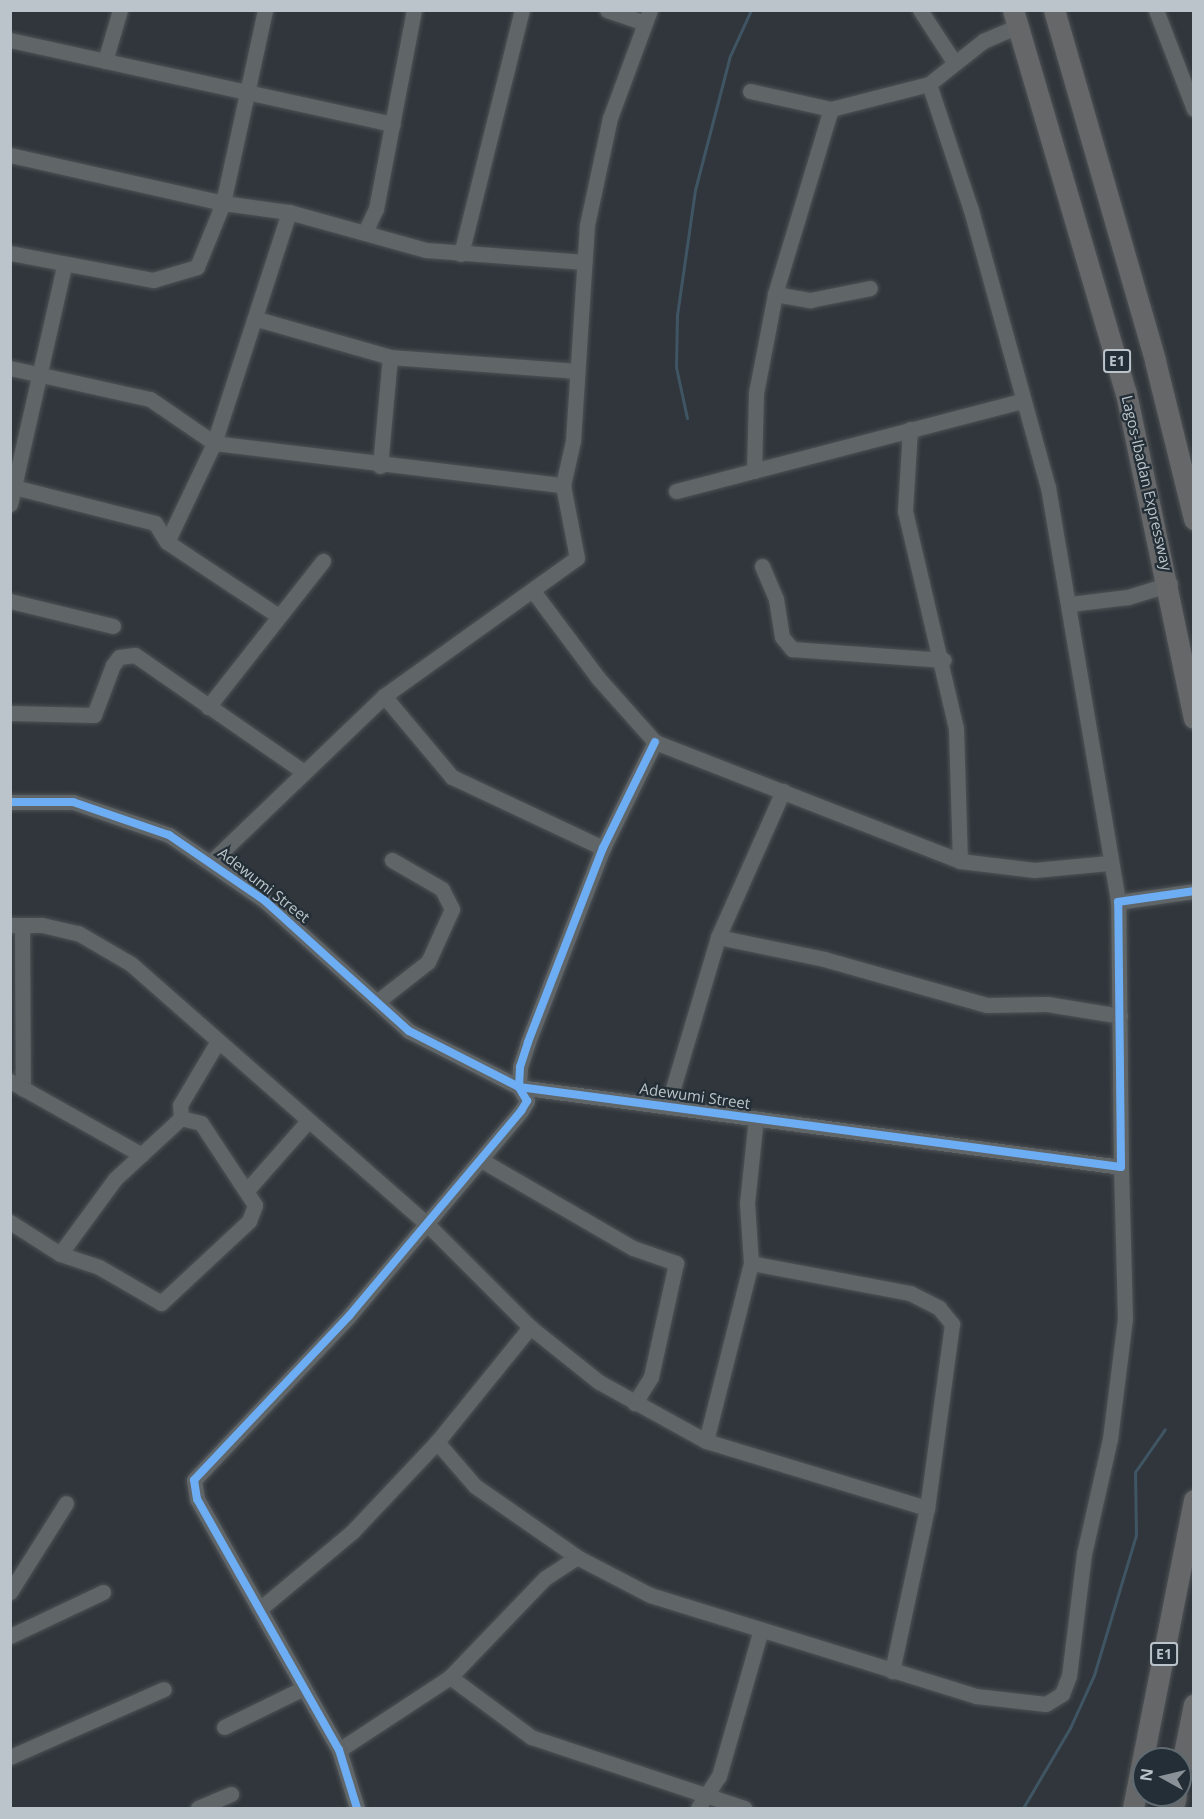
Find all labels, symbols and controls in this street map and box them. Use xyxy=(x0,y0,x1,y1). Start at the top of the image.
road number: E1 xyxy=(1102,350,1132,372)
street label: Lagos-Ibadan Expressway xyxy=(1118,394,1176,572)
street label: Adewumi Street xyxy=(215,844,313,926)
street label: Adewumi Street xyxy=(639,1079,751,1113)
road number: E1 xyxy=(1149,1643,1179,1665)
north arrow xyxy=(1132,1747,1192,1807)
text: N xyxy=(1134,1767,1158,1783)

